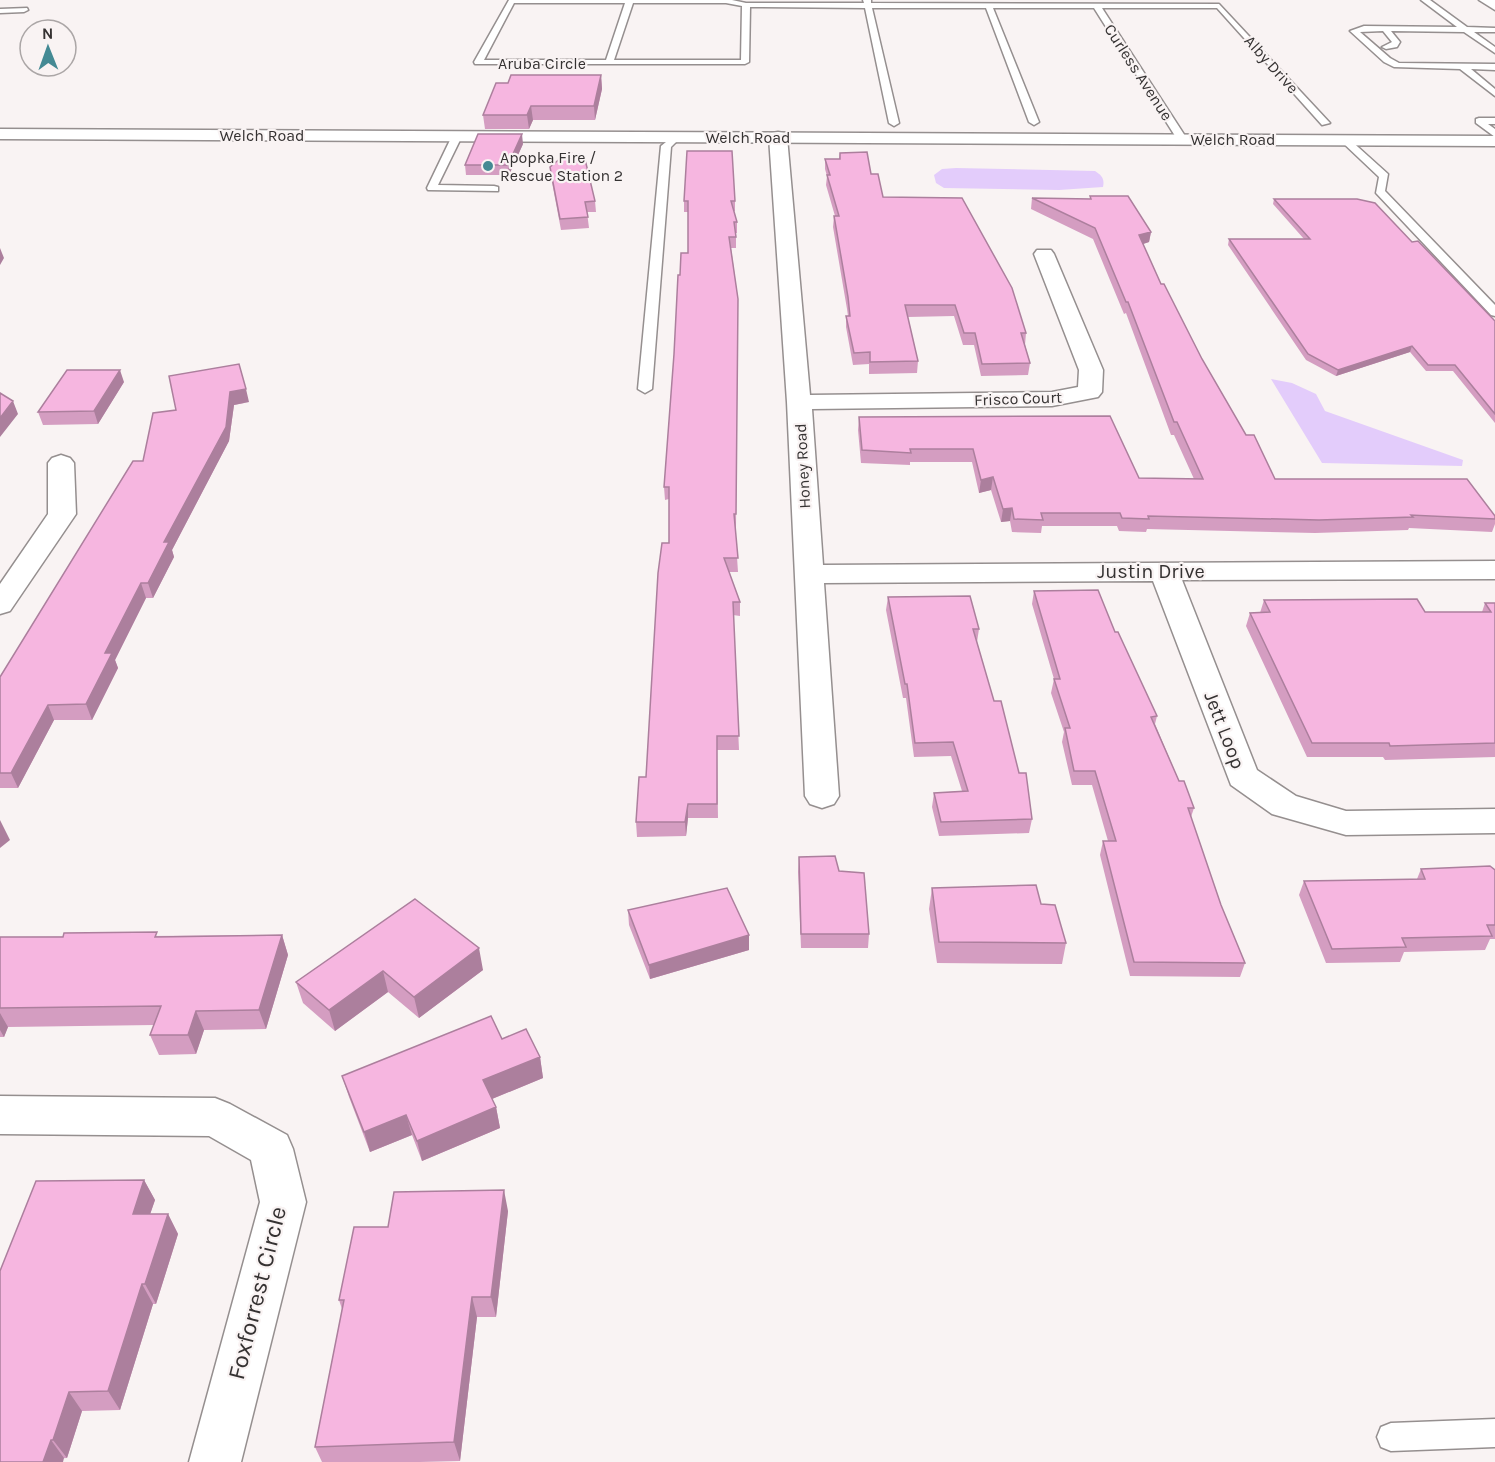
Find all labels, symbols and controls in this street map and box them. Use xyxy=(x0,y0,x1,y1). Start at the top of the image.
north arrow xyxy=(18,18,78,78)
street label: Curless Avenue xyxy=(1100,20,1177,124)
text: N xyxy=(42,24,54,43)
street label: Alby Drive xyxy=(1241,31,1303,97)
street label: Aruba Circle xyxy=(498,54,586,73)
street label: Welch Road xyxy=(219,126,305,145)
street label: Welch Road xyxy=(705,128,791,147)
street label: Welch Road xyxy=(1190,130,1276,149)
place label: Apopka Fire / Rescue Station 2 xyxy=(500,148,623,185)
marker: Apopka Fire / Rescue Station 2 xyxy=(481,159,495,173)
street label: Frisco Court xyxy=(974,387,1062,410)
street label: Honey Road xyxy=(791,423,814,509)
street label: Justin Drive xyxy=(1097,560,1205,583)
street label: Jett Loop xyxy=(1199,688,1250,772)
street label: Foxforrest Circle xyxy=(222,1203,292,1383)

